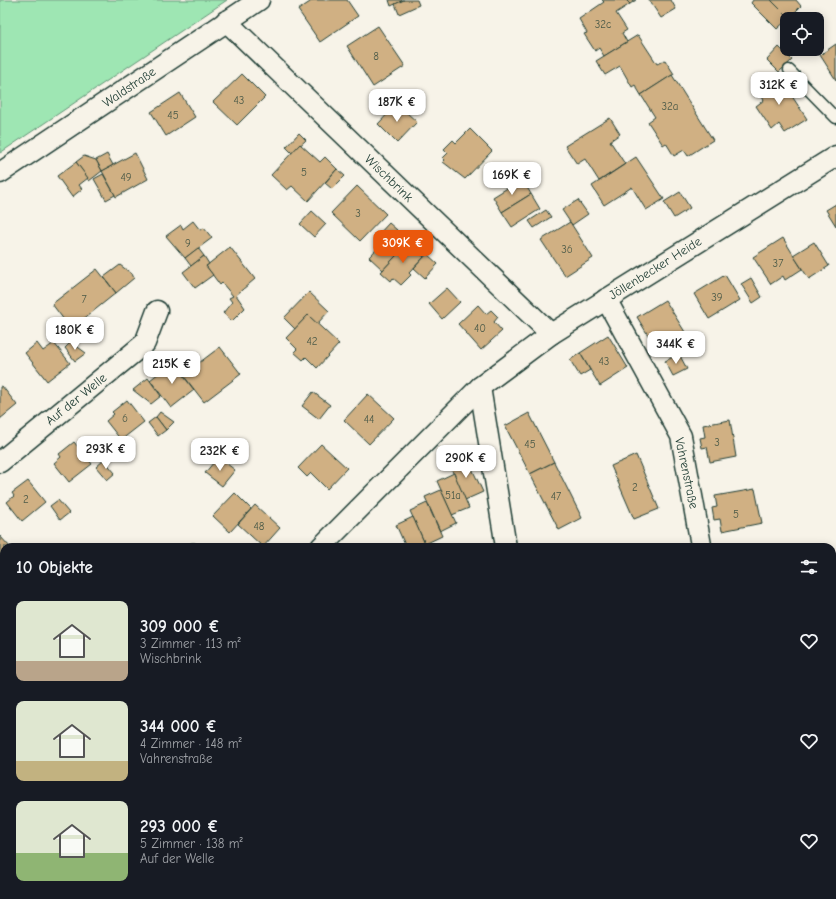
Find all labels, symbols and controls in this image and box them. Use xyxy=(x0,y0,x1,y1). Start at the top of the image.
map controls xyxy=(780,12,824,56)
button: locate xyxy=(780,12,824,56)
house number: 32c xyxy=(595,18,612,31)
house number: 8 xyxy=(373,50,379,63)
street label: Waldstraße xyxy=(100,63,159,110)
pin: 312K € xyxy=(746,72,812,106)
text: 312K € xyxy=(760,77,798,92)
pin: 187K € xyxy=(364,89,430,123)
house number: 43 xyxy=(234,94,244,107)
text: 187K € xyxy=(378,94,416,109)
house number: 32a xyxy=(662,100,679,113)
house number: 45 xyxy=(167,109,179,122)
street label: Wischbrink xyxy=(362,151,417,205)
pin: 169K € xyxy=(479,162,545,196)
house number: 5 xyxy=(301,166,307,179)
text: 169K € xyxy=(492,167,532,182)
house number: 49 xyxy=(120,171,132,184)
house number: 3 xyxy=(355,207,361,220)
pin: 309K € xyxy=(370,230,436,264)
street label: Jöllenbecker Heide xyxy=(606,233,704,303)
text: 309K € xyxy=(382,235,424,250)
house number: 9 xyxy=(185,237,191,250)
house number: 36 xyxy=(561,243,573,256)
house number: 37 xyxy=(773,257,783,270)
house number: 39 xyxy=(711,291,723,304)
house number: 7 xyxy=(81,293,87,306)
pin: 180K € xyxy=(42,317,108,351)
text: 180K € xyxy=(55,322,95,337)
house number: 40 xyxy=(474,322,486,335)
pin: 344K € xyxy=(643,331,709,365)
house number: 42 xyxy=(306,335,318,348)
text: 344K € xyxy=(656,336,696,351)
pin: 215K € xyxy=(139,351,205,385)
house number: 43 xyxy=(599,355,609,368)
text: 215K € xyxy=(152,356,192,371)
street label: Auf der Welle xyxy=(42,370,110,428)
house number: 6 xyxy=(122,412,128,425)
house number: 44 xyxy=(364,413,374,426)
pin: 293K € xyxy=(73,436,139,470)
street label: Vahrenstraße xyxy=(672,436,702,511)
house number: 3 xyxy=(714,436,720,449)
pin: 232K € xyxy=(187,438,253,472)
house number: 45 xyxy=(524,438,536,451)
text: 293K € xyxy=(86,441,126,456)
text: 232K € xyxy=(200,443,240,458)
pin: 290K € xyxy=(433,445,499,479)
text: 290K € xyxy=(445,450,487,465)
house number: 2 xyxy=(632,481,638,494)
house number: 51a xyxy=(445,489,461,502)
house number: 47 xyxy=(551,490,561,503)
house number: 2 xyxy=(23,493,29,506)
house number: 5 xyxy=(733,508,739,521)
house number: 48 xyxy=(254,520,265,533)
icon: filters xyxy=(798,556,820,578)
text: 10 Objekte xyxy=(16,558,93,577)
icon: home xyxy=(48,617,96,665)
text: 309 000 € xyxy=(140,617,220,636)
icon: heart xyxy=(798,630,820,652)
text: 3 Zimmer · 113 m² xyxy=(140,636,241,651)
text: Wischbrink xyxy=(140,651,201,666)
icon: home xyxy=(48,717,96,765)
text: 344 000 € xyxy=(140,717,217,736)
icon: heart xyxy=(798,730,820,752)
text: 4 Zimmer · 148 m² xyxy=(140,736,242,751)
text: Vahrenstraße xyxy=(140,751,213,766)
icon: home xyxy=(48,817,96,865)
text: 293 000 € xyxy=(140,817,219,836)
icon: heart xyxy=(798,830,820,852)
text: 5 Zimmer · 138 m² xyxy=(140,836,243,851)
text: Auf der Welle xyxy=(140,851,214,866)

